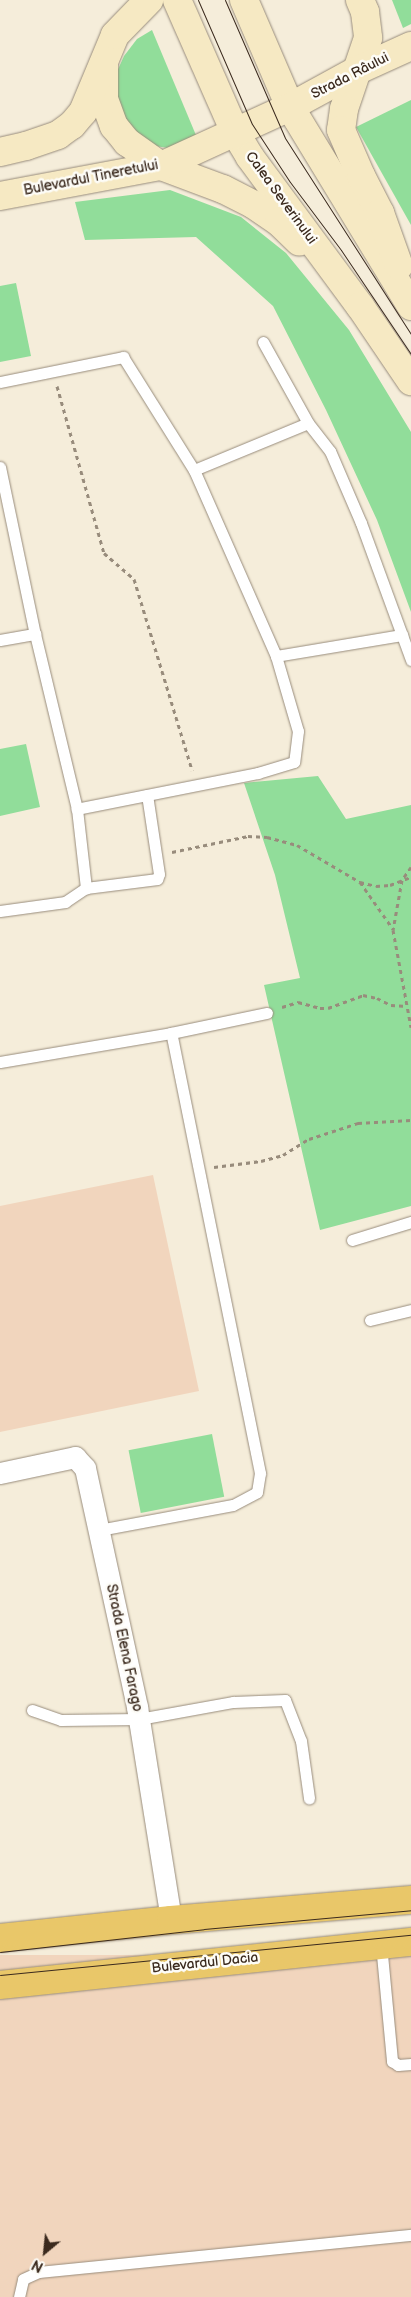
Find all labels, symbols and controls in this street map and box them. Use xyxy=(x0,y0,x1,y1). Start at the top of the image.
street label: Strada Râului xyxy=(308,49,392,103)
street label: Calea Severinului xyxy=(242,148,320,248)
street label: Bulevardul Tineretului xyxy=(22,157,160,199)
street label: Strada Elena Farago xyxy=(102,1583,146,1713)
street label: Bulevardul Dacia xyxy=(151,1949,259,1977)
north arrow xyxy=(20,2227,70,2277)
text: N xyxy=(29,2256,46,2276)

